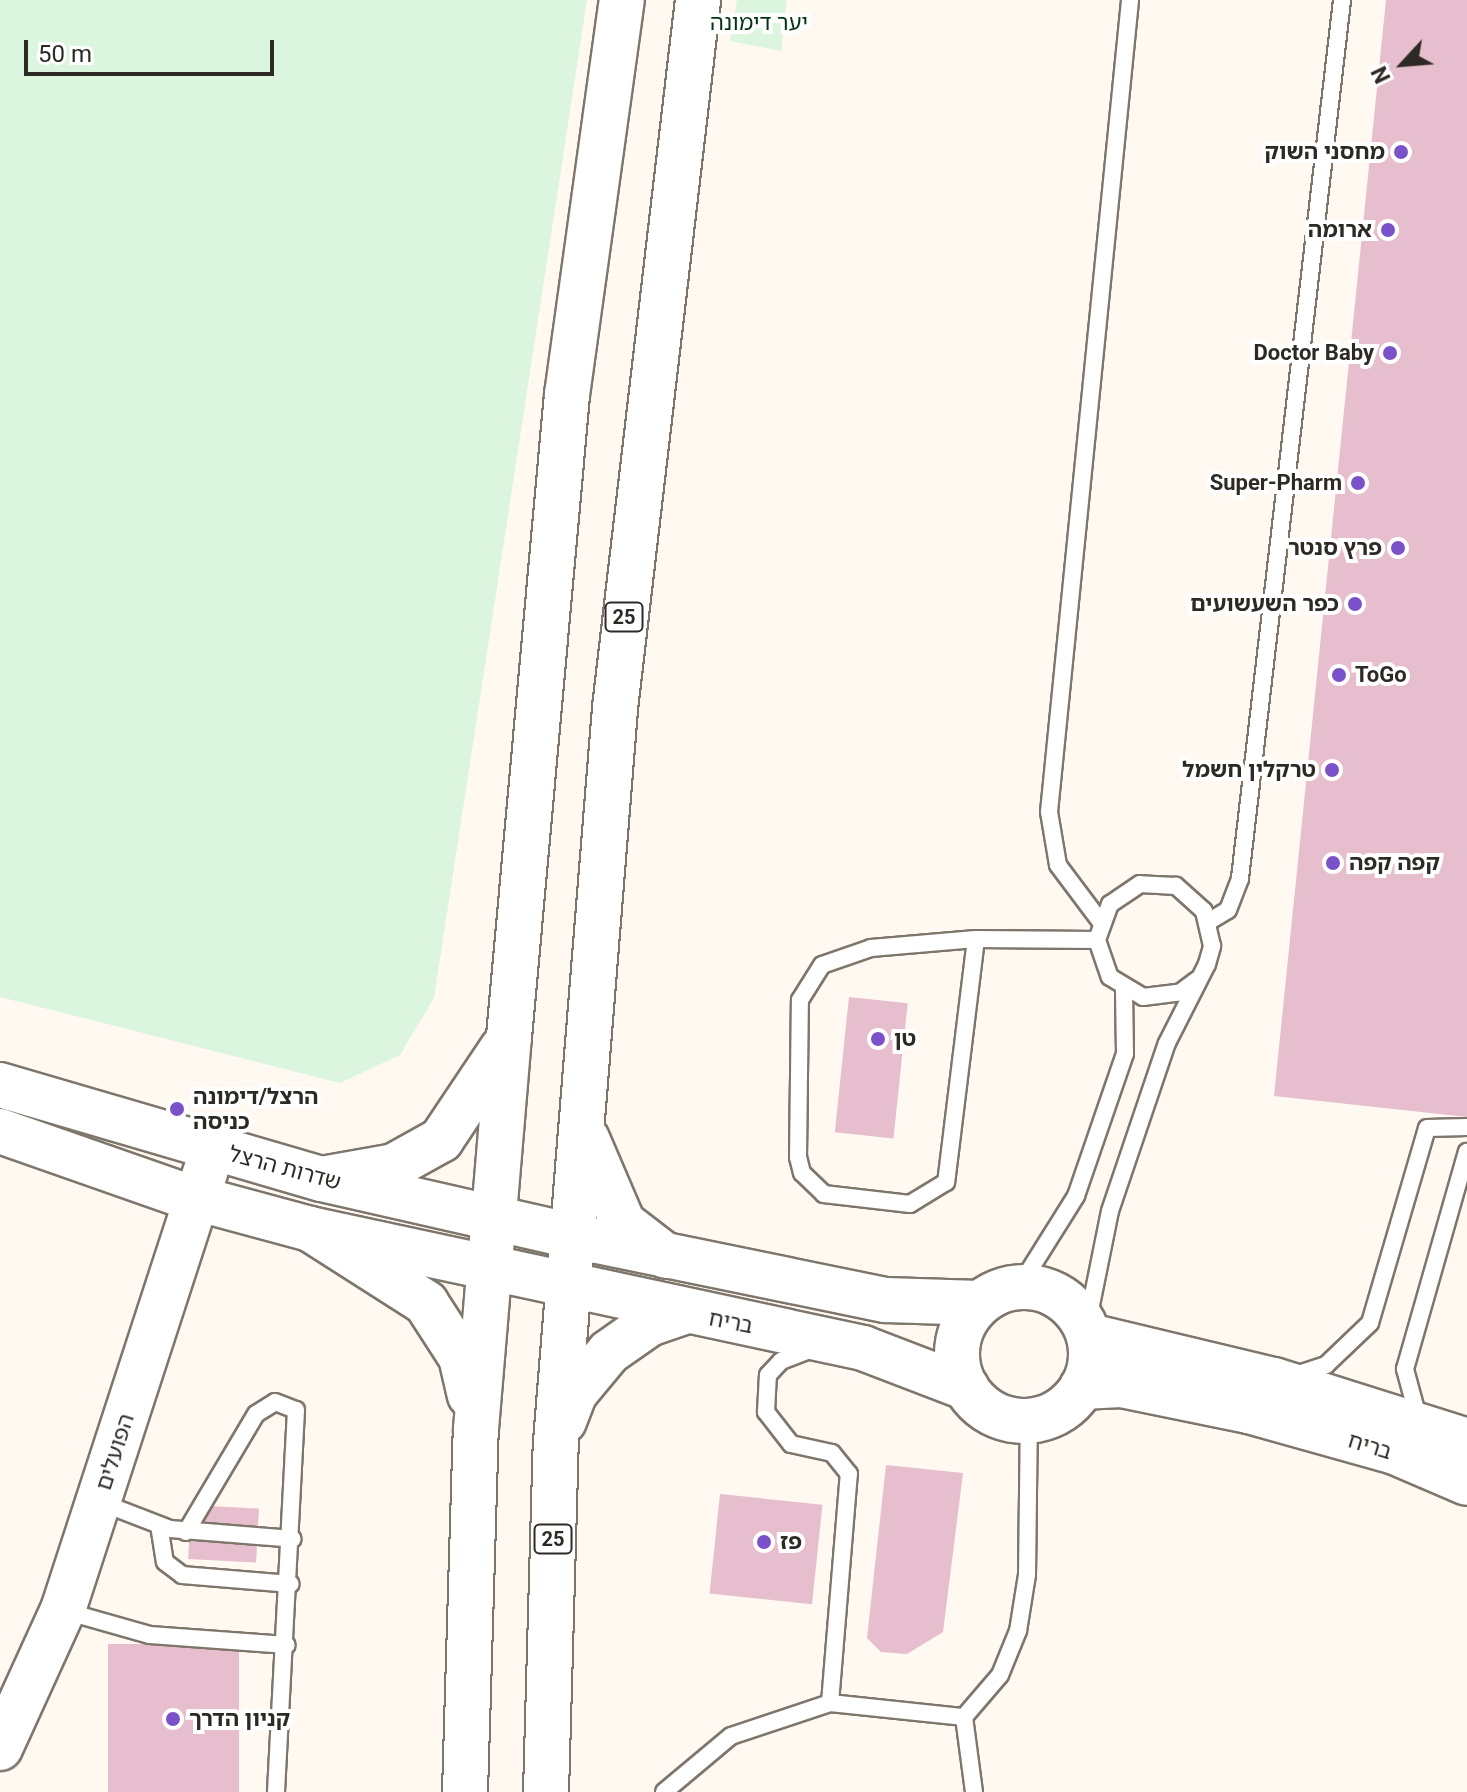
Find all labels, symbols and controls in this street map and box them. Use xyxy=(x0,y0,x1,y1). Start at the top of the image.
park label: יער דימונה xyxy=(710,10,808,36)
scale bar xyxy=(28,24,278,74)
north arrow xyxy=(1363,24,1443,104)
text: 50 m xyxy=(38,40,92,68)
text: N xyxy=(1366,62,1396,87)
place label: מחסני השוק xyxy=(1265,139,1385,165)
marker: מחסני השוק xyxy=(1392,143,1410,161)
place label: ארומה xyxy=(1308,217,1372,243)
marker: ארומה xyxy=(1379,221,1397,239)
place label: Doctor Baby xyxy=(1254,340,1374,366)
marker: Doctor Baby xyxy=(1381,344,1399,362)
place label: Super-Pharm xyxy=(1210,470,1342,496)
marker: Super-Pharm xyxy=(1349,474,1367,492)
place label: פרץ סנטר xyxy=(1288,535,1382,561)
marker: פרץ סנטר xyxy=(1389,539,1407,557)
place label: כפר השעשועים xyxy=(1190,591,1339,617)
marker: כפר השעשועים xyxy=(1346,595,1364,613)
road number: 25 xyxy=(604,601,644,633)
place label: ToGo xyxy=(1355,662,1407,688)
marker: ToGo xyxy=(1330,666,1348,684)
place label: טרקלין חשמל xyxy=(1182,757,1316,783)
marker: טרקלין חשמל xyxy=(1323,761,1341,779)
place label: קפה קפה xyxy=(1349,850,1440,876)
marker: קפה קפה xyxy=(1324,854,1342,872)
place label: טן xyxy=(894,1026,916,1052)
marker: טן xyxy=(869,1030,887,1048)
place label: הרצל/דימונה כניסה xyxy=(193,1083,319,1134)
marker: הרצל/דימונה כניסה xyxy=(168,1100,186,1118)
street label: שדרות הרצל xyxy=(226,1140,344,1196)
street label: בריח xyxy=(707,1305,755,1339)
street label: הפועלים xyxy=(90,1410,140,1494)
street label: בריח xyxy=(1345,1427,1395,1465)
road number: 25 xyxy=(533,1523,573,1555)
place label: פז xyxy=(780,1529,802,1555)
marker: פז xyxy=(755,1533,773,1551)
place label: קניון הדרך xyxy=(189,1706,290,1732)
marker: קניון הדרך xyxy=(164,1710,182,1728)

